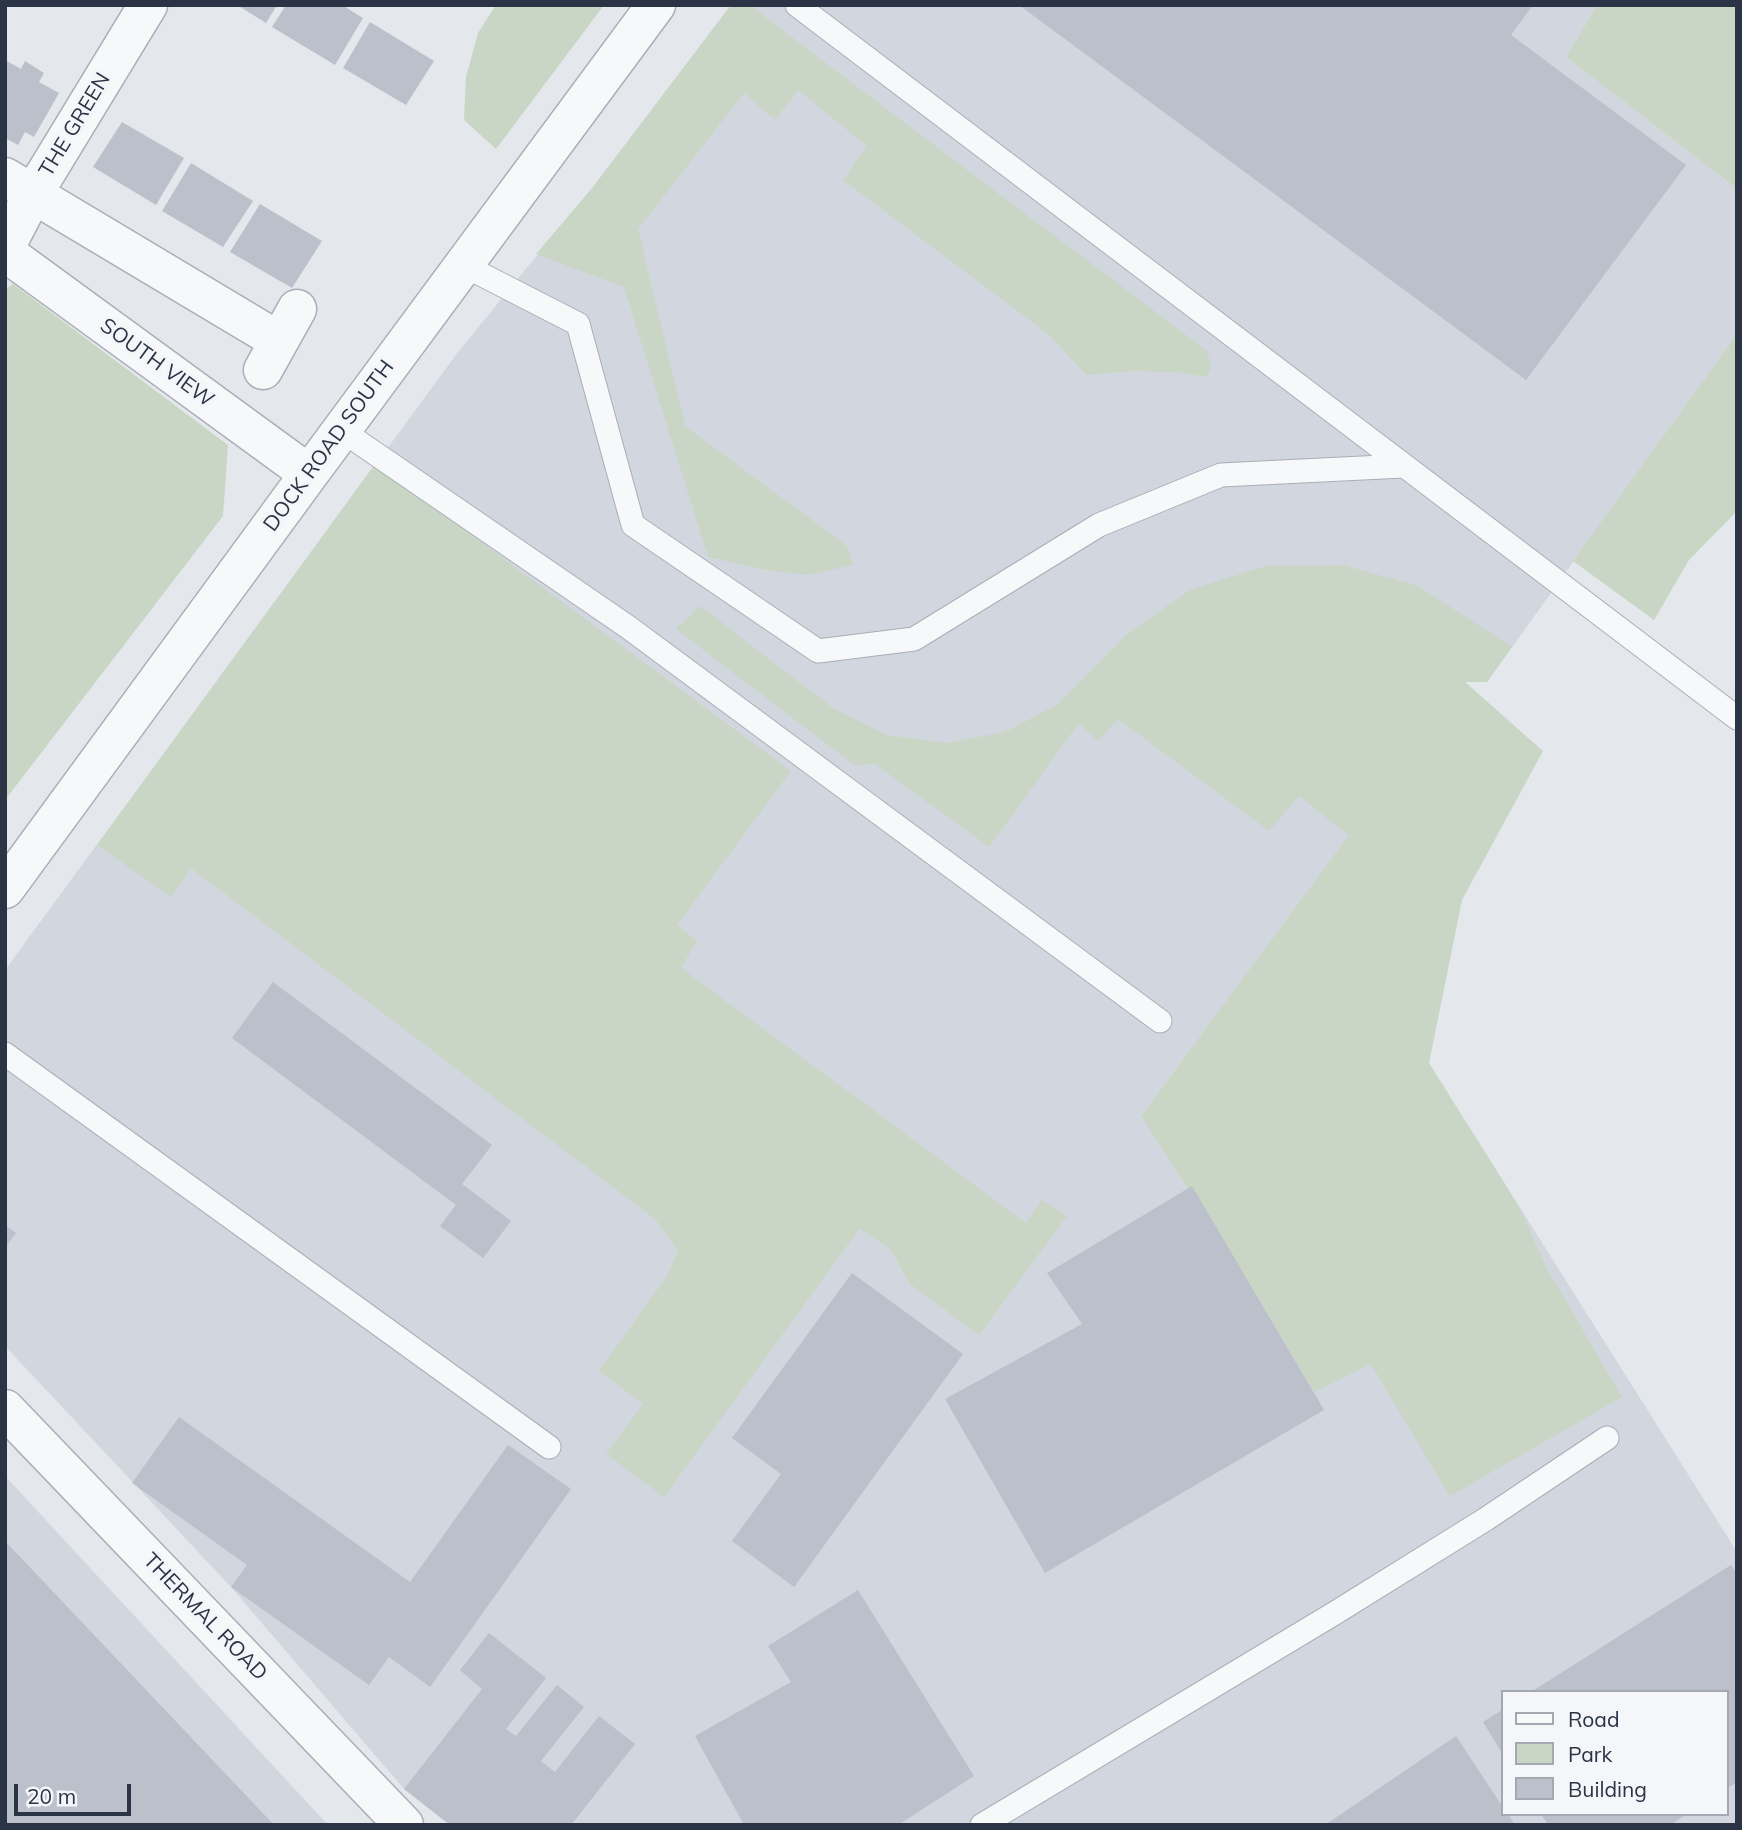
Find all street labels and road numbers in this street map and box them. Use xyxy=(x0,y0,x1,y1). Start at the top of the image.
street label: THE GREEN xyxy=(34,68,116,182)
street label: SOUTH VIEW xyxy=(95,313,219,413)
street label: DOCK ROAD SOUTH xyxy=(258,355,400,537)
street label: THERMAL ROAD xyxy=(138,1548,272,1686)

